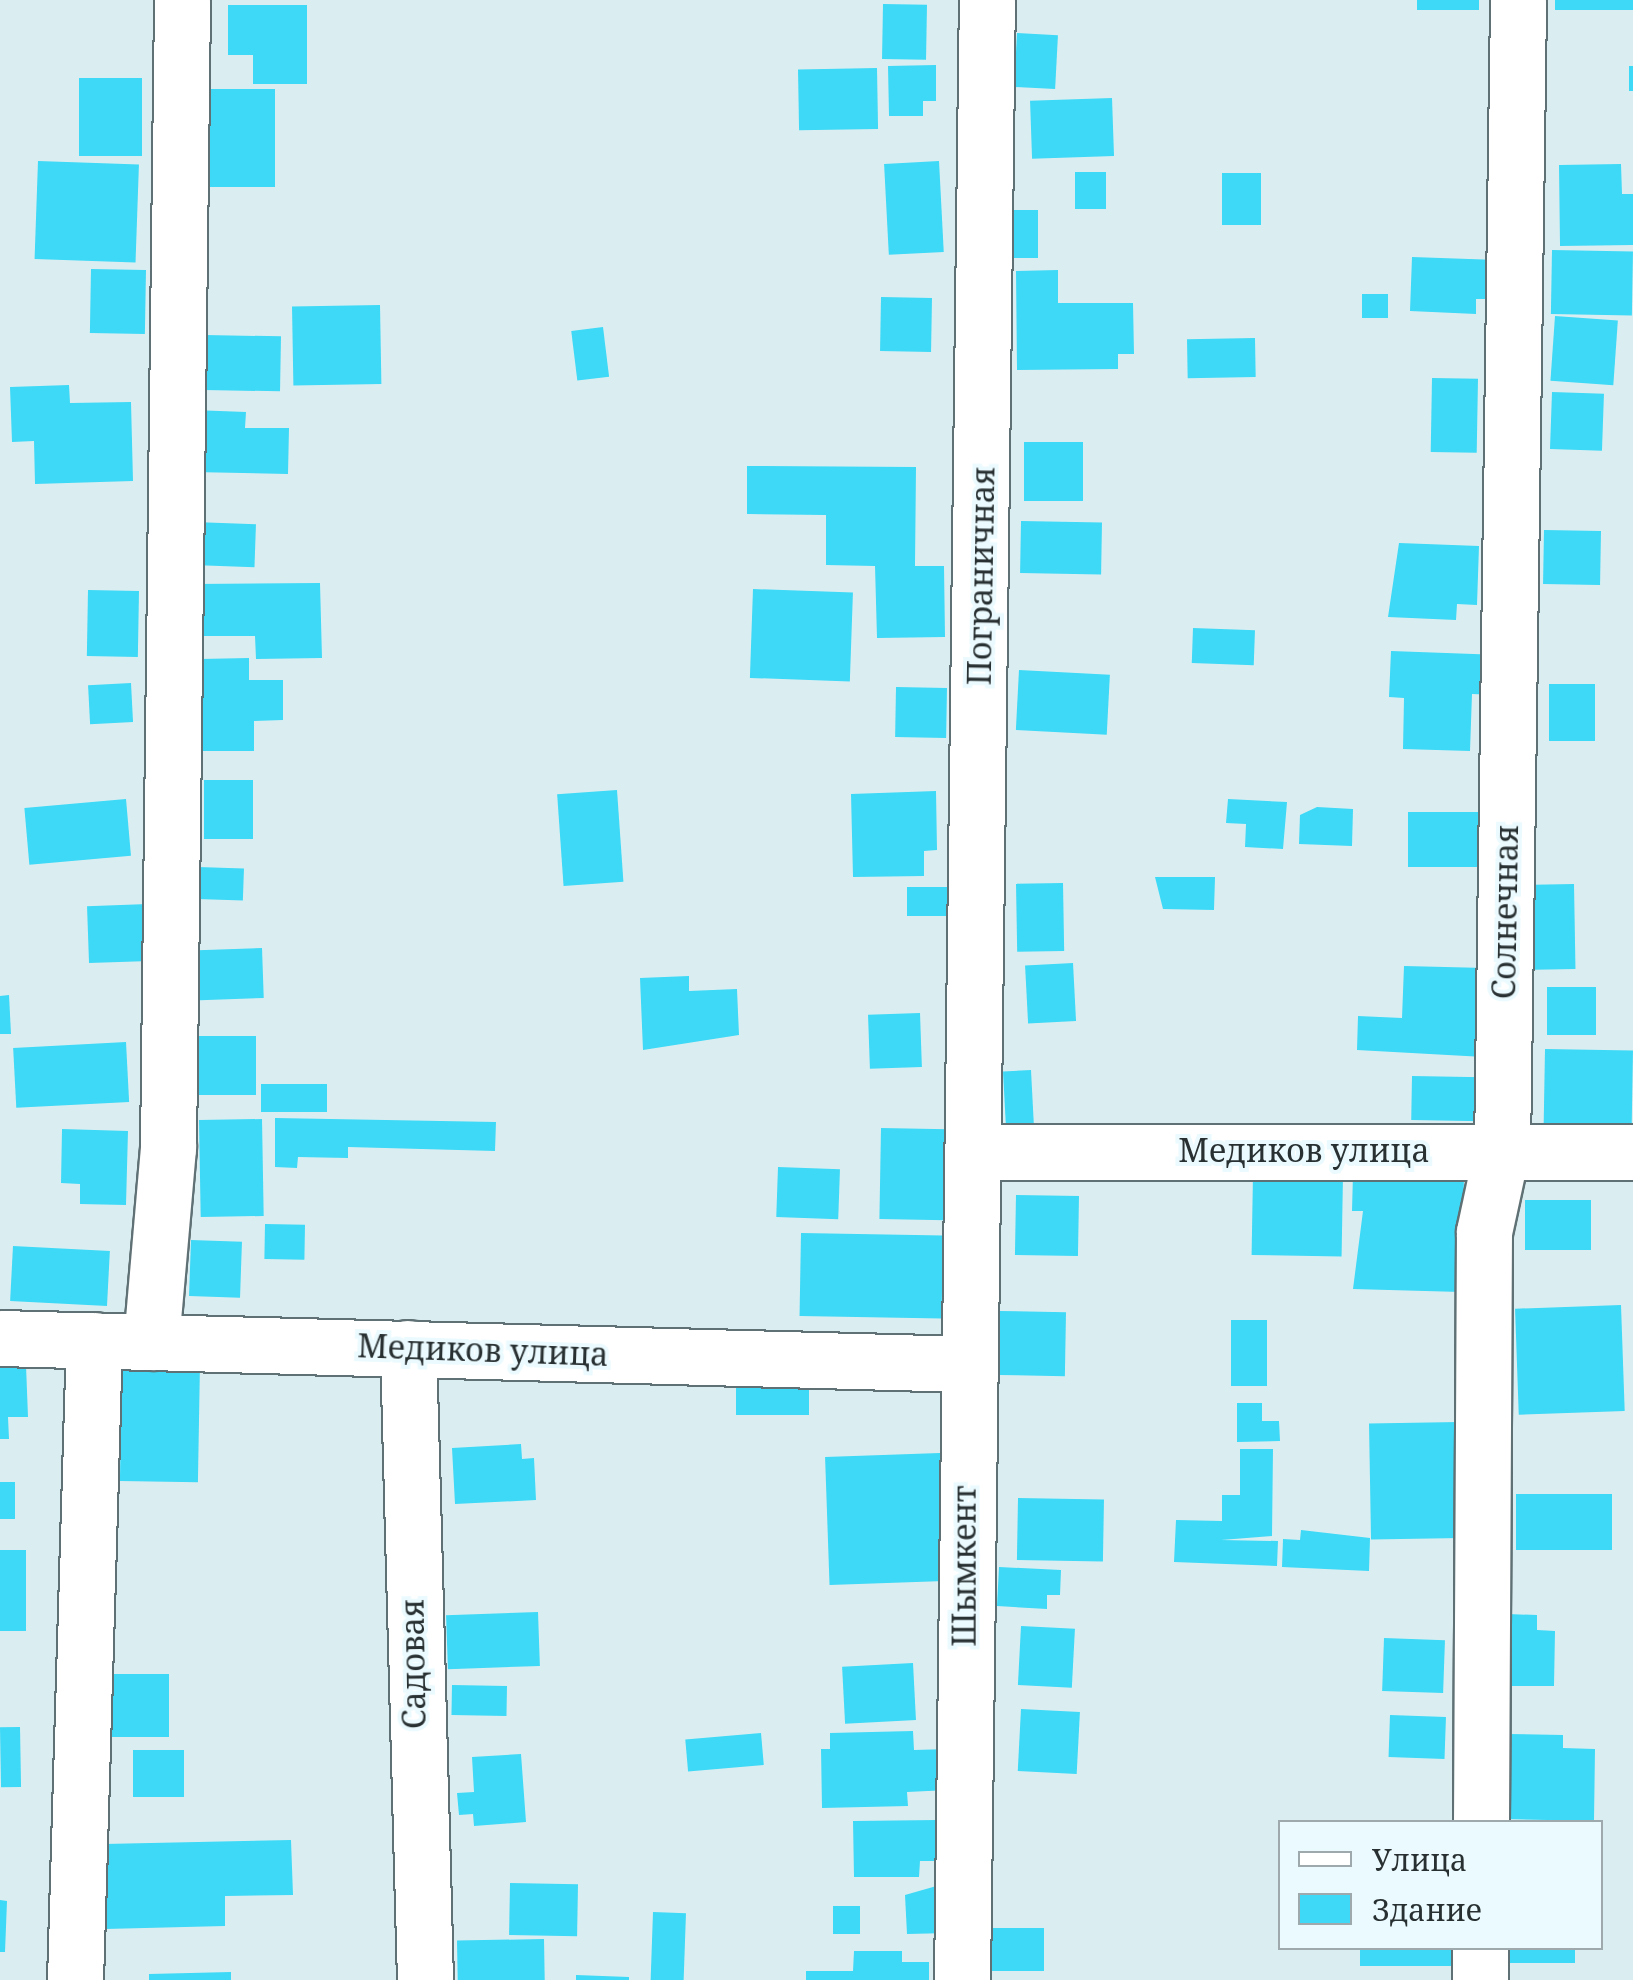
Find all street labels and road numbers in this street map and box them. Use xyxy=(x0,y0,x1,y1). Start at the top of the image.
street label: Пограничная xyxy=(960,466,1002,686)
street label: Солнечная xyxy=(1484,824,1526,1000)
street label: Медиков улица xyxy=(1178,1131,1430,1169)
street label: Медиков улица xyxy=(357,1326,609,1374)
street label: Шымкент xyxy=(945,1485,983,1647)
street label: Садовая xyxy=(393,1599,433,1729)

